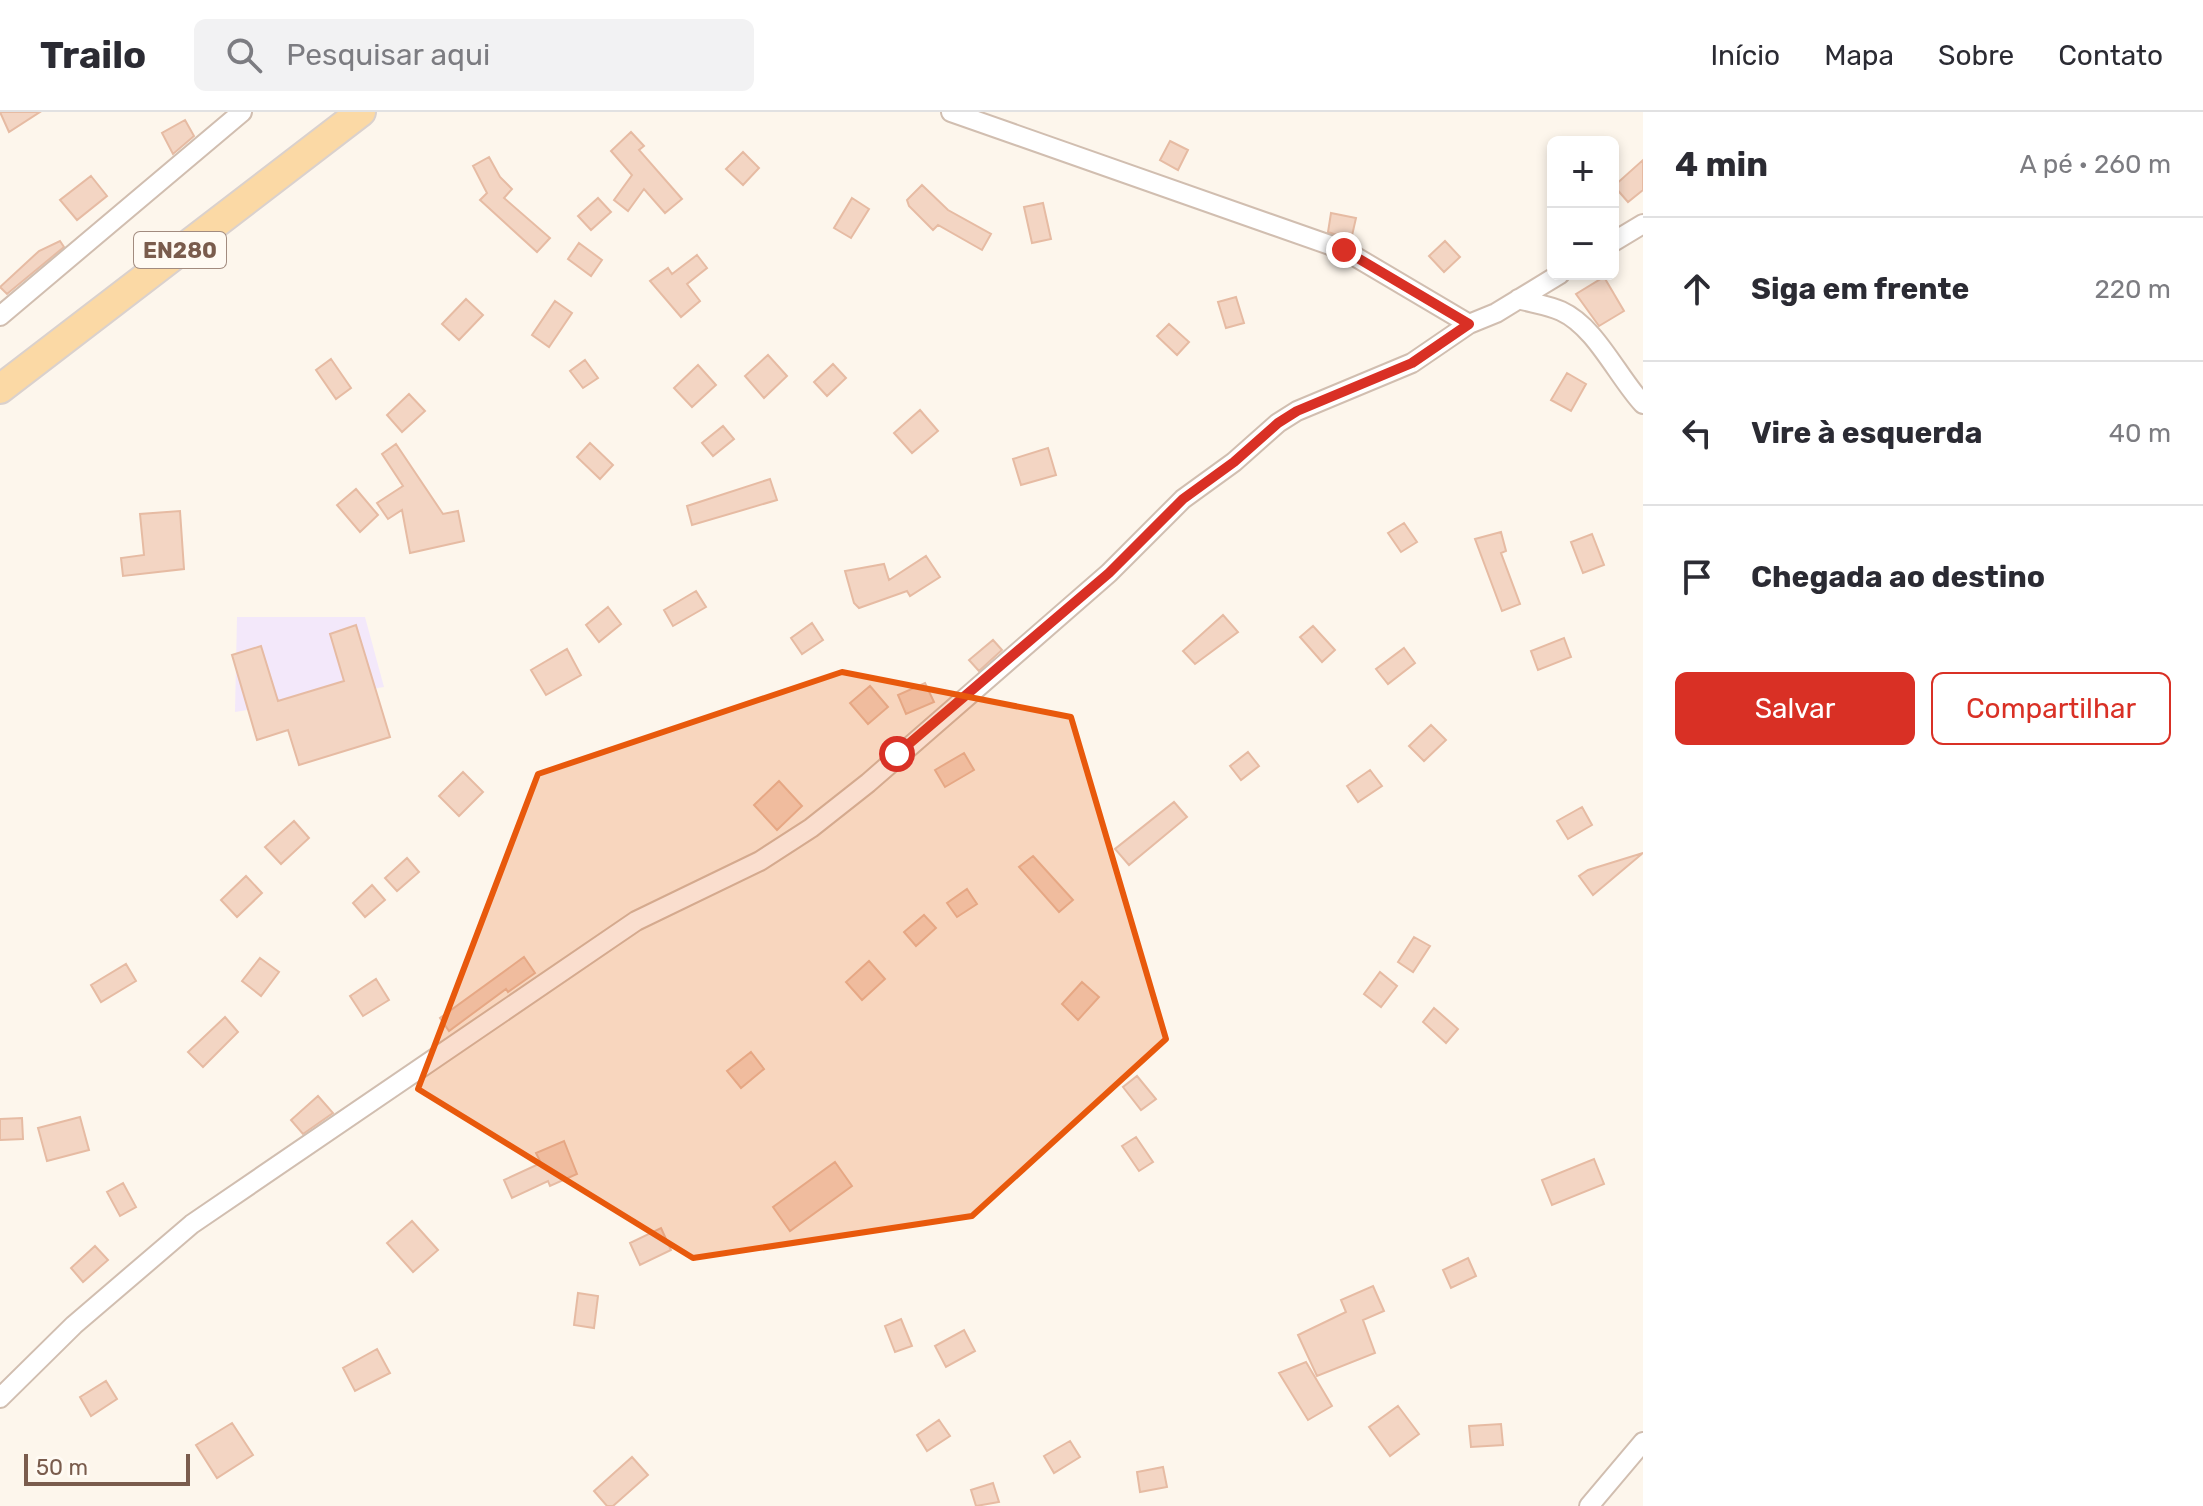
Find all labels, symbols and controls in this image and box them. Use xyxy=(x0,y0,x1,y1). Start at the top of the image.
search box xyxy=(194,19,754,91)
text: Trailo xyxy=(40,32,146,78)
icon: search xyxy=(222,33,266,77)
text: Pesquisar aqui xyxy=(286,37,490,73)
text: Início xyxy=(1710,39,1780,72)
text: Mapa xyxy=(1824,39,1894,72)
text: Sobre xyxy=(1938,39,2014,72)
text: Contato xyxy=(2058,39,2163,72)
map controls xyxy=(1547,136,1619,280)
button: + xyxy=(1547,136,1619,208)
text: 4 min xyxy=(1675,144,1768,185)
text: A pé · 260 m xyxy=(2020,149,2171,180)
button: − xyxy=(1547,208,1619,280)
road number: EN280 xyxy=(134,232,226,268)
route end xyxy=(1326,232,1362,268)
icon: ahead xyxy=(1675,267,1719,311)
text: Siga em frente xyxy=(1751,271,1969,307)
text: 220 m xyxy=(2094,274,2171,305)
icon: left xyxy=(1675,411,1719,455)
text: Vire à esquerda xyxy=(1751,415,1982,451)
text: 40 m xyxy=(2109,418,2171,449)
icon: arrive xyxy=(1675,555,1719,599)
text: Chegada ao destino xyxy=(1751,559,2045,595)
button: Salvar xyxy=(1675,672,1915,745)
button: Compartilhar xyxy=(1931,672,2171,745)
route start xyxy=(879,736,915,772)
scale bar xyxy=(24,1450,190,1486)
text: 50 m xyxy=(36,1454,88,1481)

